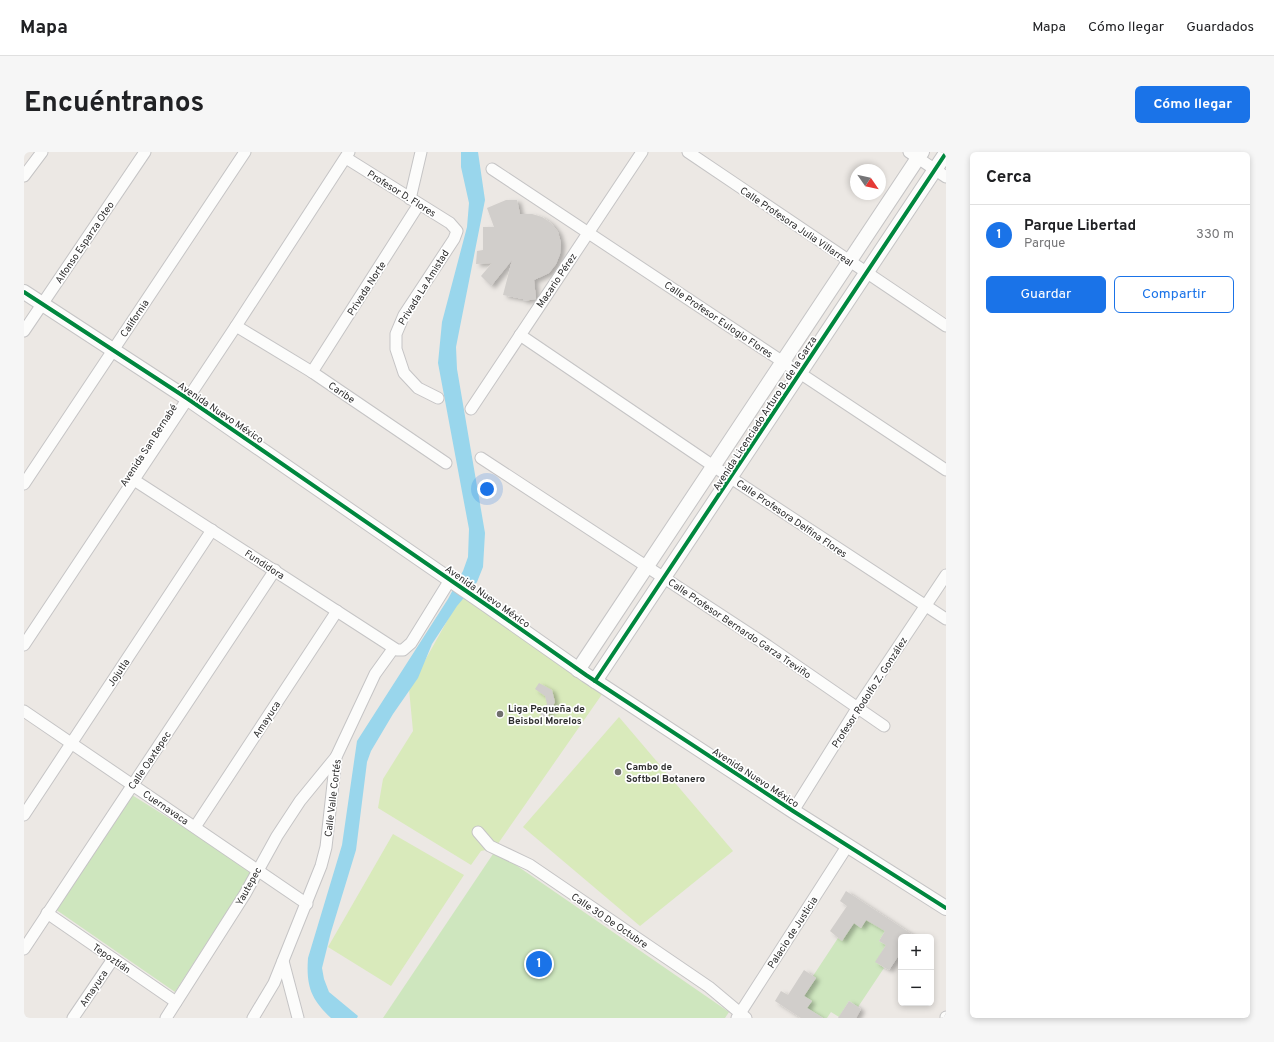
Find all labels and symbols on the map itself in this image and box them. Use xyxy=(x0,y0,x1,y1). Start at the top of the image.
north arrow xyxy=(850,164,886,200)
street label: Profesor D. Flores xyxy=(364,168,438,221)
street label: Calle Profesora Julia Villarreal xyxy=(737,184,855,270)
street label: Alfonso Esparza Oteo xyxy=(53,199,118,286)
street label: Privada La Amistad xyxy=(396,248,453,328)
street label: Macario Pérez xyxy=(534,251,580,311)
street label: Privada Norte xyxy=(345,259,390,318)
street label: Calle Profesor Eulogio Flores xyxy=(661,279,775,362)
street label: California xyxy=(118,297,153,340)
street label: Avenida Licenciado Arturo B. de la Garza xyxy=(710,334,820,493)
street label: Avenida Nuevo México xyxy=(175,380,266,447)
street label: Caribe xyxy=(325,380,357,407)
street label: Avenida San Bernabé xyxy=(118,402,181,489)
street label: Calle Profesora Delfina Flores xyxy=(733,477,849,561)
your location xyxy=(477,479,497,499)
street label: Fundidora xyxy=(242,548,287,583)
street label: Avenida Nuevo México xyxy=(442,563,533,632)
street label: Calle Profesor Bernardo Garza Treviño xyxy=(665,576,814,682)
street label: Profesor Rodolfo Z. González xyxy=(830,635,911,751)
street label: Jojutla xyxy=(105,656,133,689)
street label: Amayuca xyxy=(250,699,284,741)
place label: Liga Pequeña de Beisbol Morelos xyxy=(508,703,585,728)
marker: Liga Pequeña de Beisbol Morelos xyxy=(495,709,505,719)
street label: Calle Oaxtepec xyxy=(126,729,175,793)
street label: Avenida Nuevo México xyxy=(709,745,801,811)
street label: Calle Valle Cortés xyxy=(322,758,345,838)
place label: Cambo de Softbol Botanero xyxy=(626,761,706,786)
marker: Cambo de Softbol Botanero xyxy=(613,767,623,777)
street label: Cuernavaca xyxy=(140,788,191,828)
street label: Yautepec xyxy=(233,865,265,908)
street label: Calle 30 De Octubre xyxy=(568,891,650,952)
street label: Palacio de Justicia xyxy=(765,895,821,971)
street label: Tepoztlán xyxy=(89,941,133,977)
pin: 1 xyxy=(526,949,552,979)
street label: Amayuca xyxy=(77,968,111,1010)

